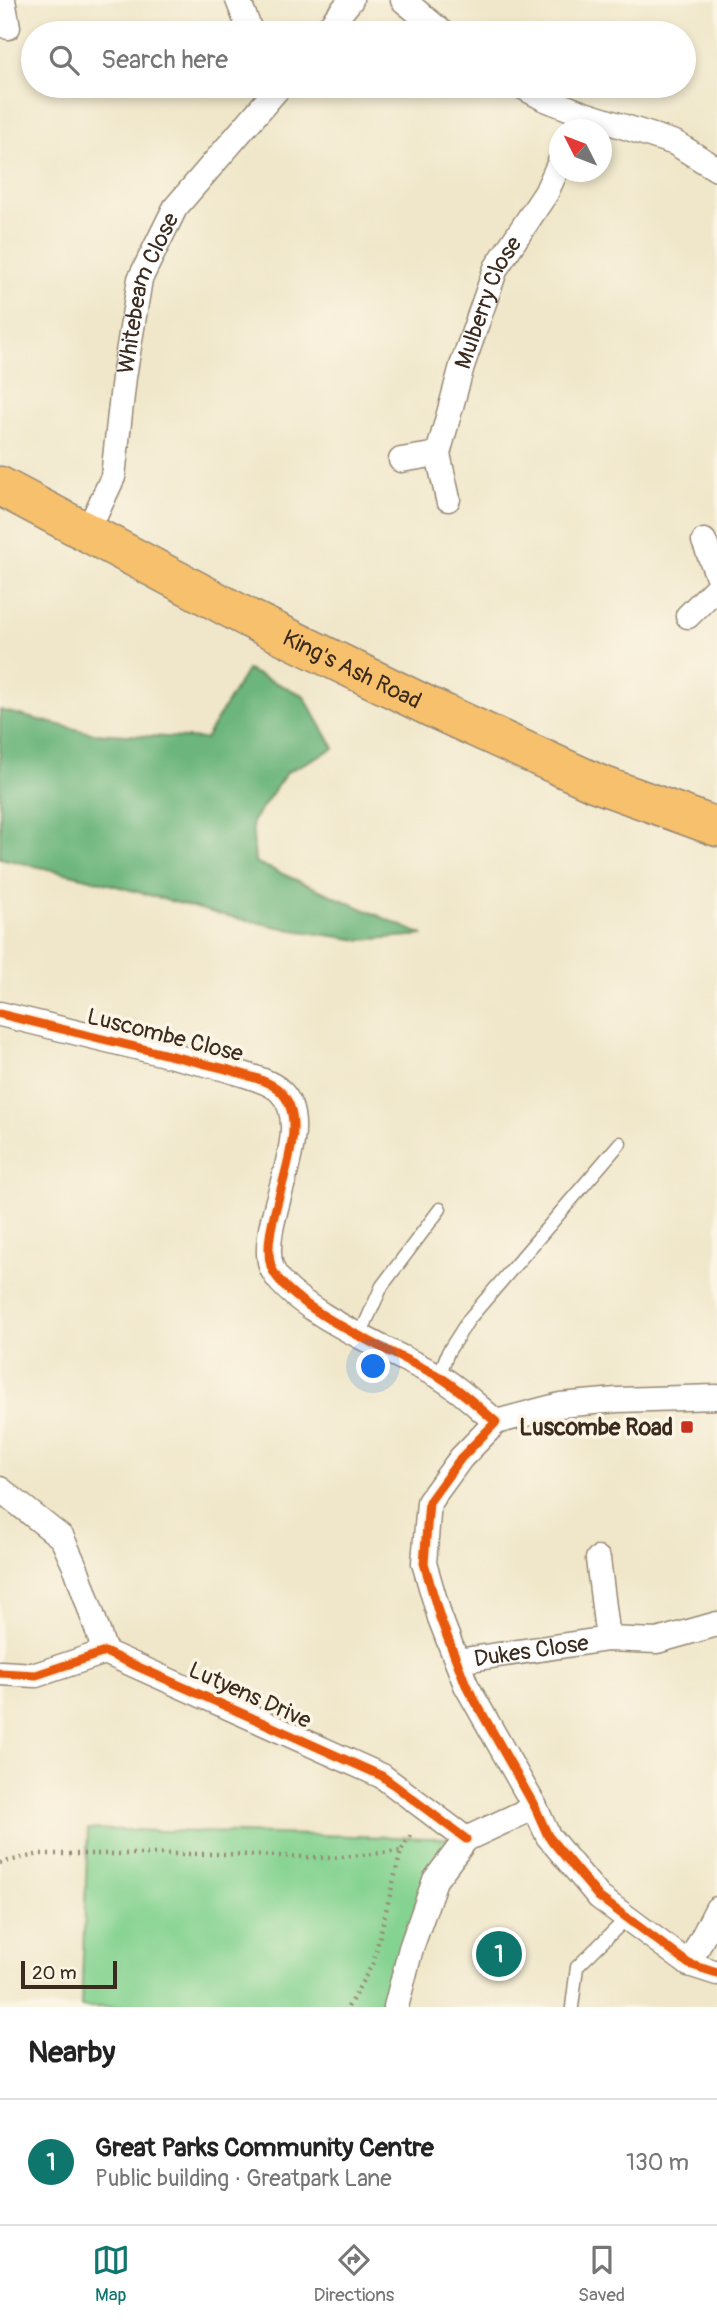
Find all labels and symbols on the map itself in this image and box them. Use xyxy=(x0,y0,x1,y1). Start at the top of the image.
north arrow xyxy=(549,119,612,182)
street label: Whitebeam Close xyxy=(110,207,185,376)
street label: Mulberry Close xyxy=(448,230,528,373)
street label: King's Ash Road xyxy=(278,623,426,715)
street label: Luscombe Close xyxy=(84,1002,247,1069)
your location xyxy=(356,1349,390,1383)
place label: Luscombe Road xyxy=(519,1413,673,1442)
marker: Luscombe Road xyxy=(679,1419,695,1435)
street label: Dukes Close xyxy=(472,1627,591,1673)
street label: Lutyens Drive xyxy=(184,1655,316,1735)
pin: 1 xyxy=(476,1928,522,1980)
scale bar xyxy=(21,1958,117,1990)

